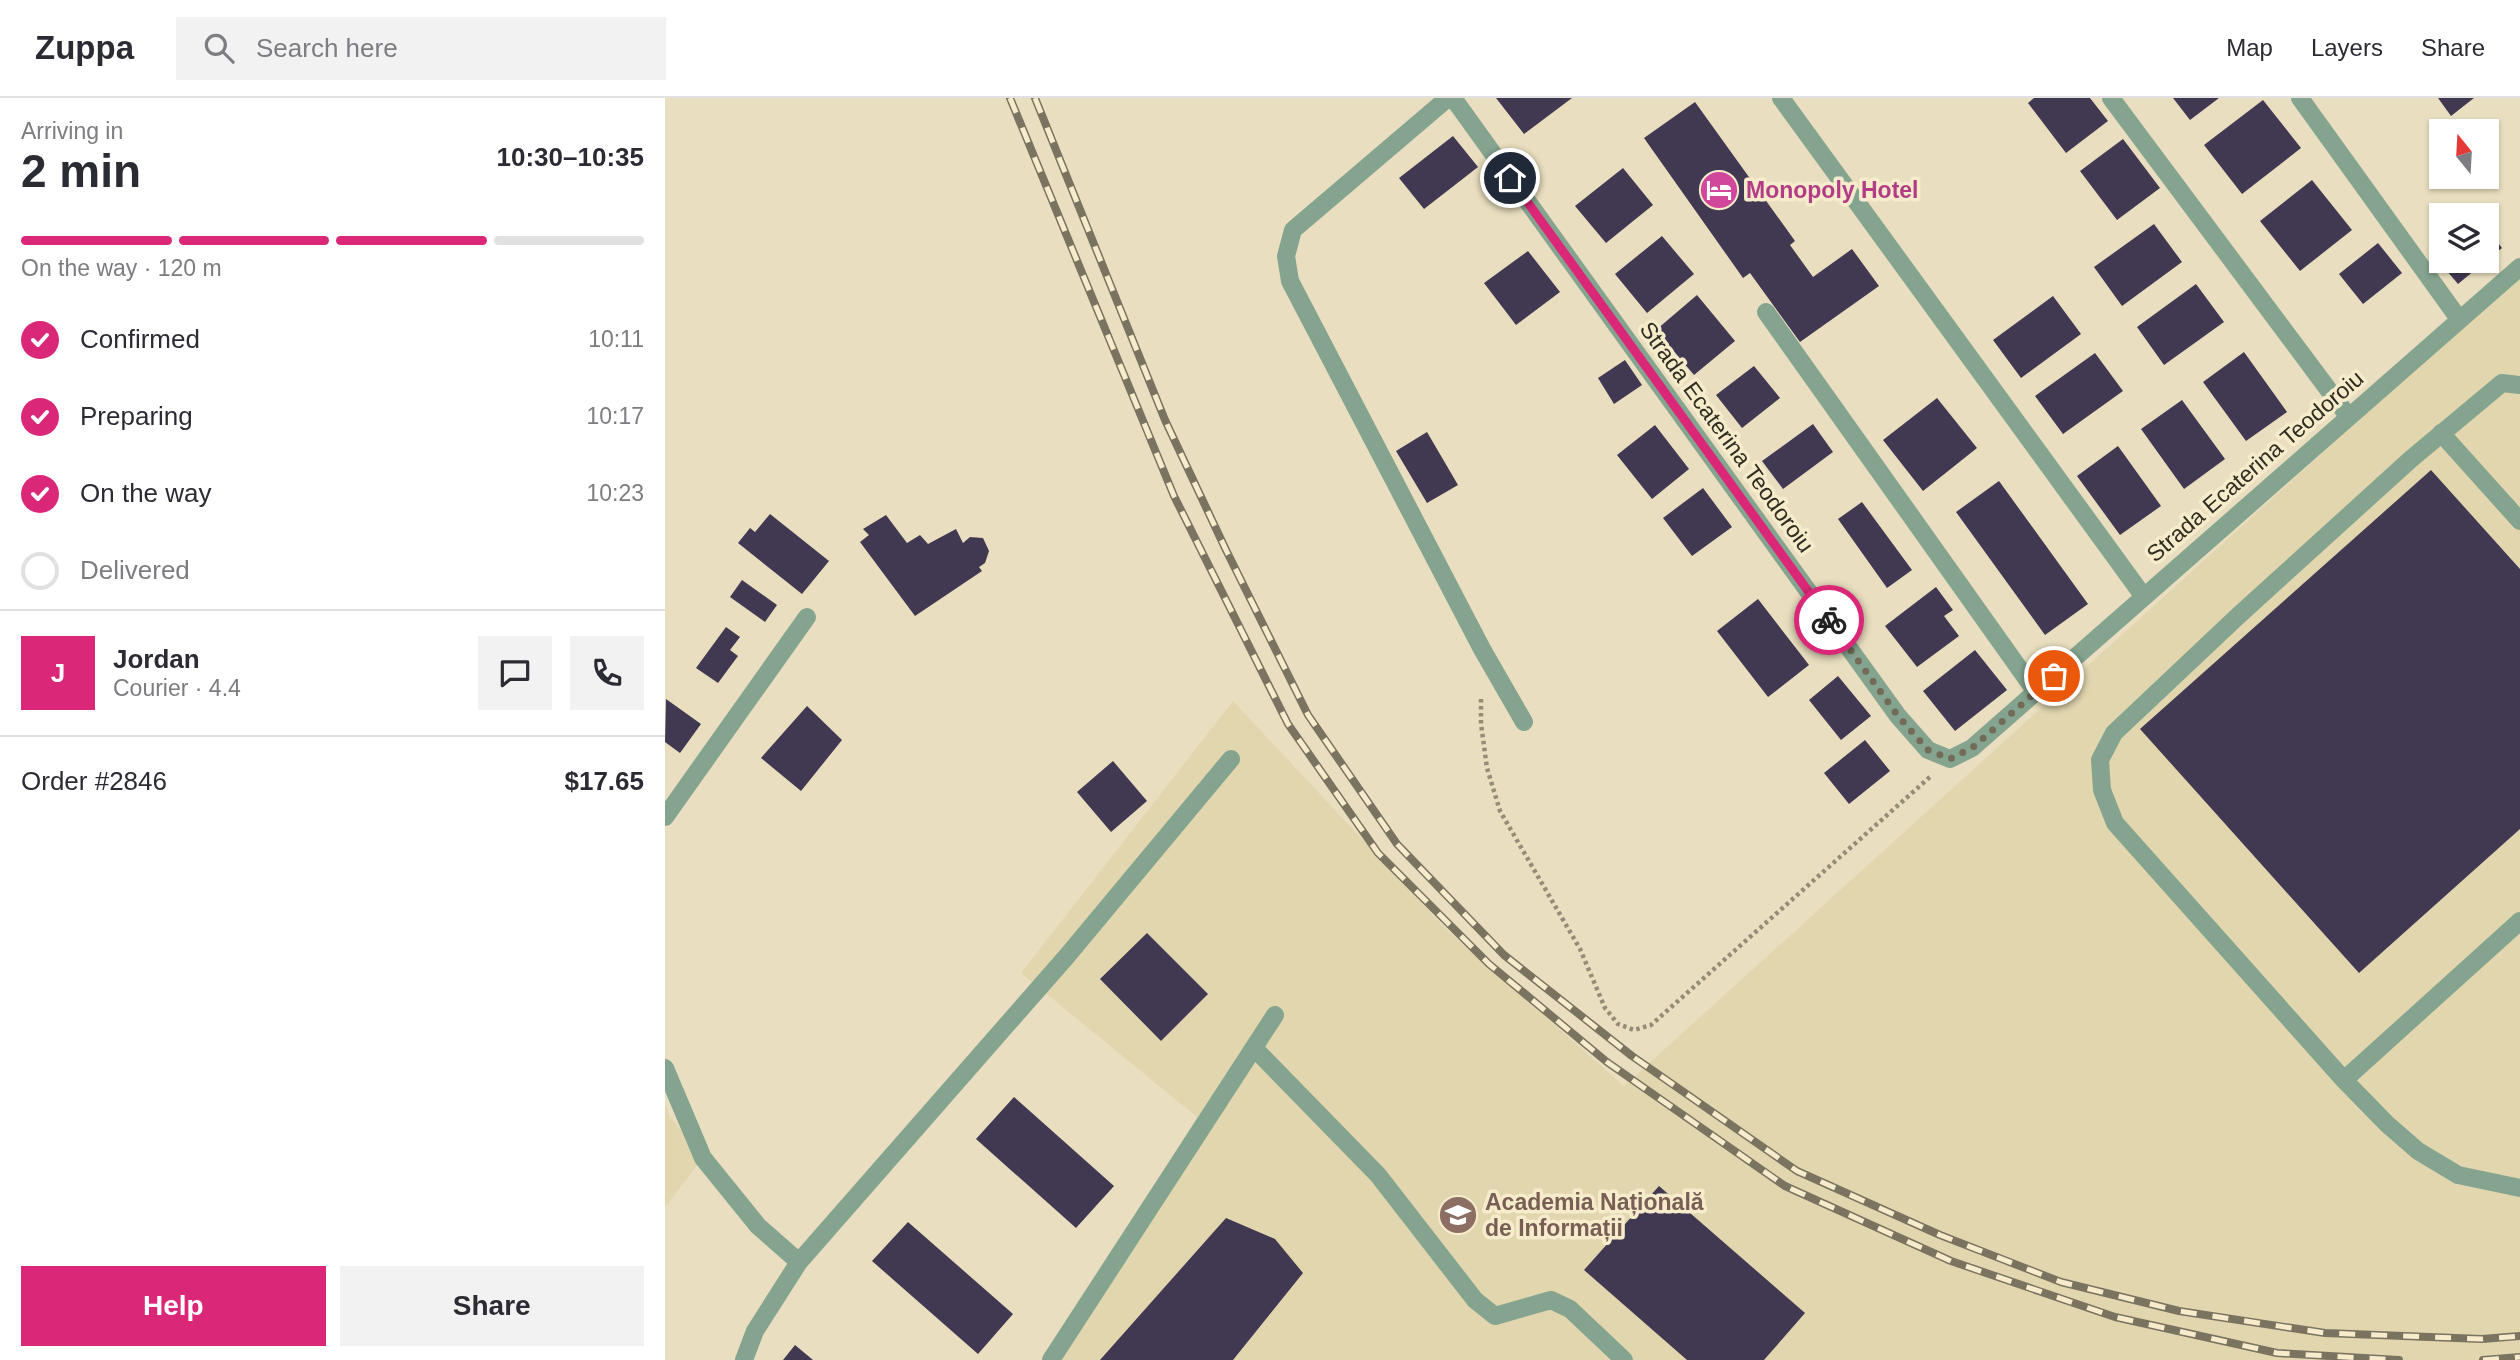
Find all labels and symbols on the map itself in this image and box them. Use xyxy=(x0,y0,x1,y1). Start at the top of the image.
north arrow xyxy=(2429,119,2499,189)
pin xyxy=(1480,148,1540,208)
hotel icon: Monopoly Hotel xyxy=(1698,169,1740,211)
place label: Monopoly Hotel xyxy=(1746,177,1918,203)
street label: Strada Ecaterina Teodoroiu xyxy=(1635,317,1819,557)
street label: Strada Ecaterina Teodoroiu xyxy=(2141,365,2369,567)
courier xyxy=(1794,585,1864,655)
pin xyxy=(2024,646,2084,706)
place label: Academia Națională de Informații xyxy=(1485,1189,1704,1242)
school or university icon: Academia Națională de Informații xyxy=(1437,1194,1479,1236)

